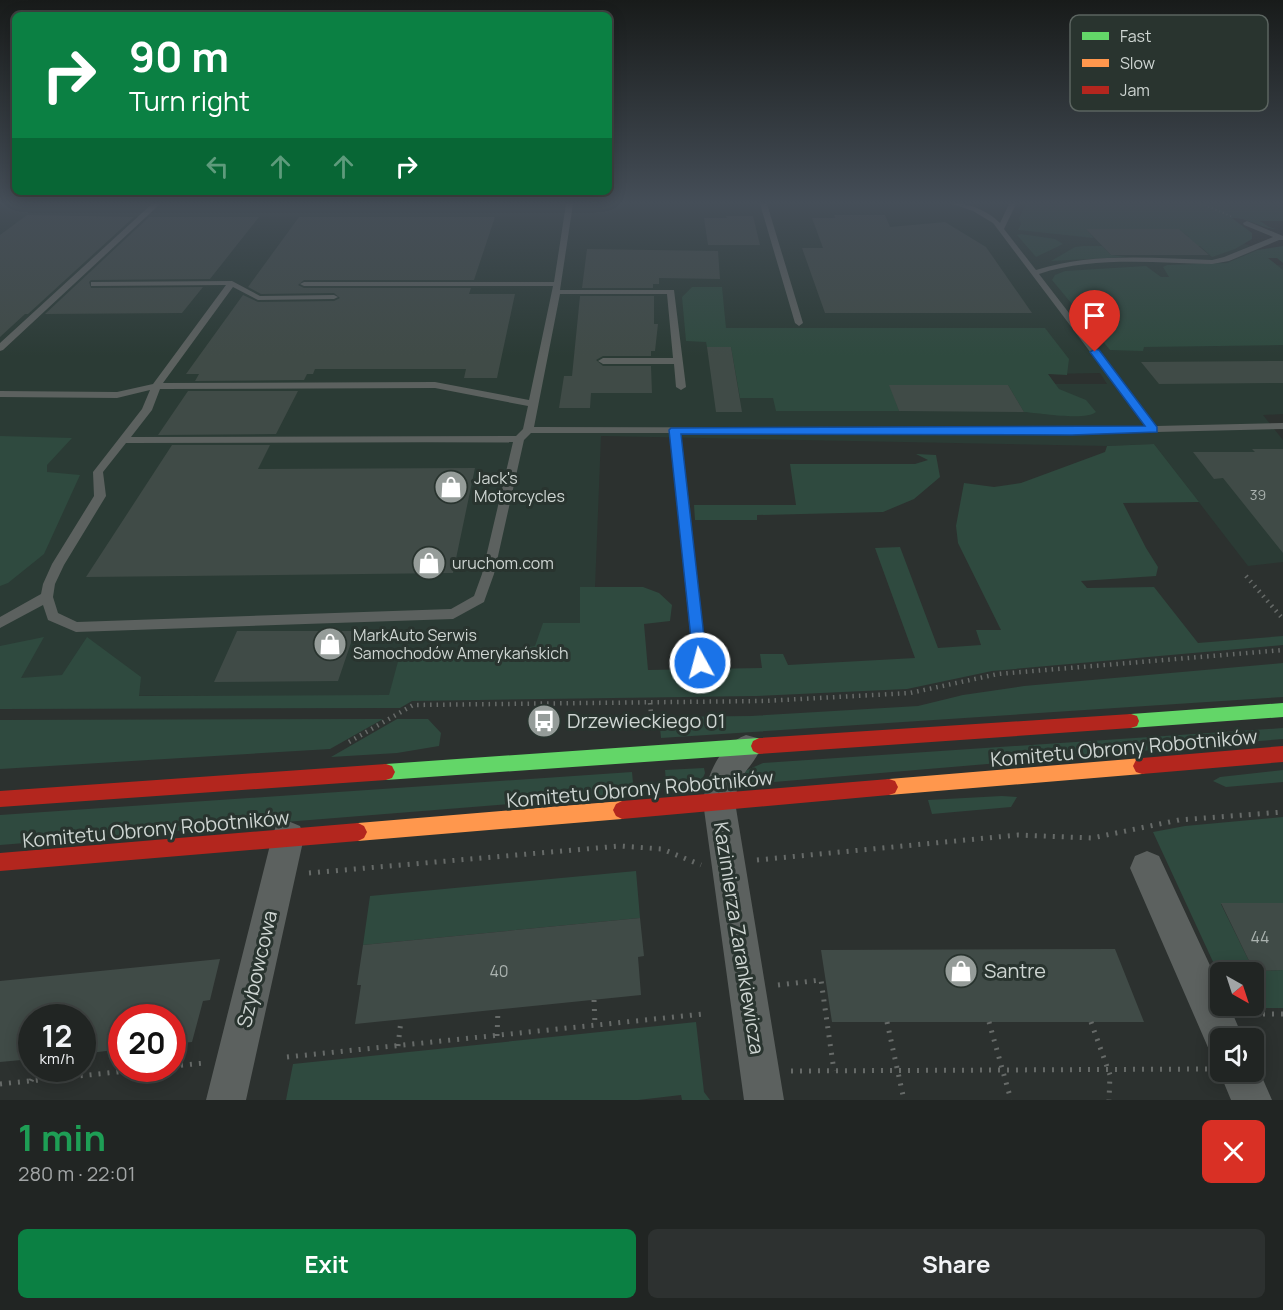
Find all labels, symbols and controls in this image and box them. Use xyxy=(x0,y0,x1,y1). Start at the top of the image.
legend xyxy=(1070,15,1268,111)
text: Fast xyxy=(1120,25,1151,47)
text: 90 m xyxy=(129,27,229,85)
icon: right xyxy=(30,36,108,114)
text: Slow xyxy=(1120,52,1155,74)
text: Jam xyxy=(1120,79,1150,101)
text: Turn right xyxy=(129,82,250,119)
icon: left xyxy=(201,150,234,183)
icon: ahead xyxy=(264,150,297,183)
icon: ahead xyxy=(327,150,360,183)
icon: right xyxy=(390,150,423,183)
pin xyxy=(1069,290,1120,352)
icon: arrive xyxy=(1078,299,1111,332)
place label: Jack's Motorcycles xyxy=(474,467,565,507)
shop icon: Jack's Motorcycles xyxy=(433,469,469,505)
house number: 39 xyxy=(1250,485,1266,504)
shop icon: uruchom.com xyxy=(411,545,447,581)
place label: uruchom.com xyxy=(452,552,554,574)
place label: MarkAuto Serwis Samochodów Amerykańskich xyxy=(353,624,569,664)
shop icon: MarkAuto Serwis Samochodów Amerykańskich xyxy=(312,626,348,662)
position arrow xyxy=(668,631,732,695)
bus stop icon: Drzewieckiego 01 xyxy=(526,703,562,739)
place label: Drzewieckiego 01 xyxy=(567,707,725,734)
street label: Komitetu Obrony Robotników xyxy=(989,722,1259,773)
street label: Komitetu Obrony Robotników xyxy=(505,763,775,814)
street label: Komitetu Obrony Robotników xyxy=(21,803,291,854)
street label: Kazimierza Zarankiewicza xyxy=(708,820,771,1056)
street label: Szybowcowa xyxy=(230,908,283,1030)
house number: 44 xyxy=(1250,926,1270,948)
shop icon: Santre xyxy=(943,953,979,989)
place label: Santre xyxy=(984,957,1046,984)
house number: 40 xyxy=(489,960,509,982)
north arrow xyxy=(1210,962,1264,1016)
map controls xyxy=(1210,962,1264,1082)
speed limit sign: 20 xyxy=(108,1004,186,1082)
text: 12 xyxy=(41,1015,73,1056)
button: sound xyxy=(1210,1028,1264,1082)
text: km/h xyxy=(40,1048,74,1069)
text: 1 min xyxy=(18,1113,106,1162)
button: close xyxy=(1202,1120,1265,1183)
text: 280 m · 22:01 xyxy=(18,1160,135,1187)
button: Exit xyxy=(18,1229,636,1298)
button: Share xyxy=(648,1229,1265,1298)

